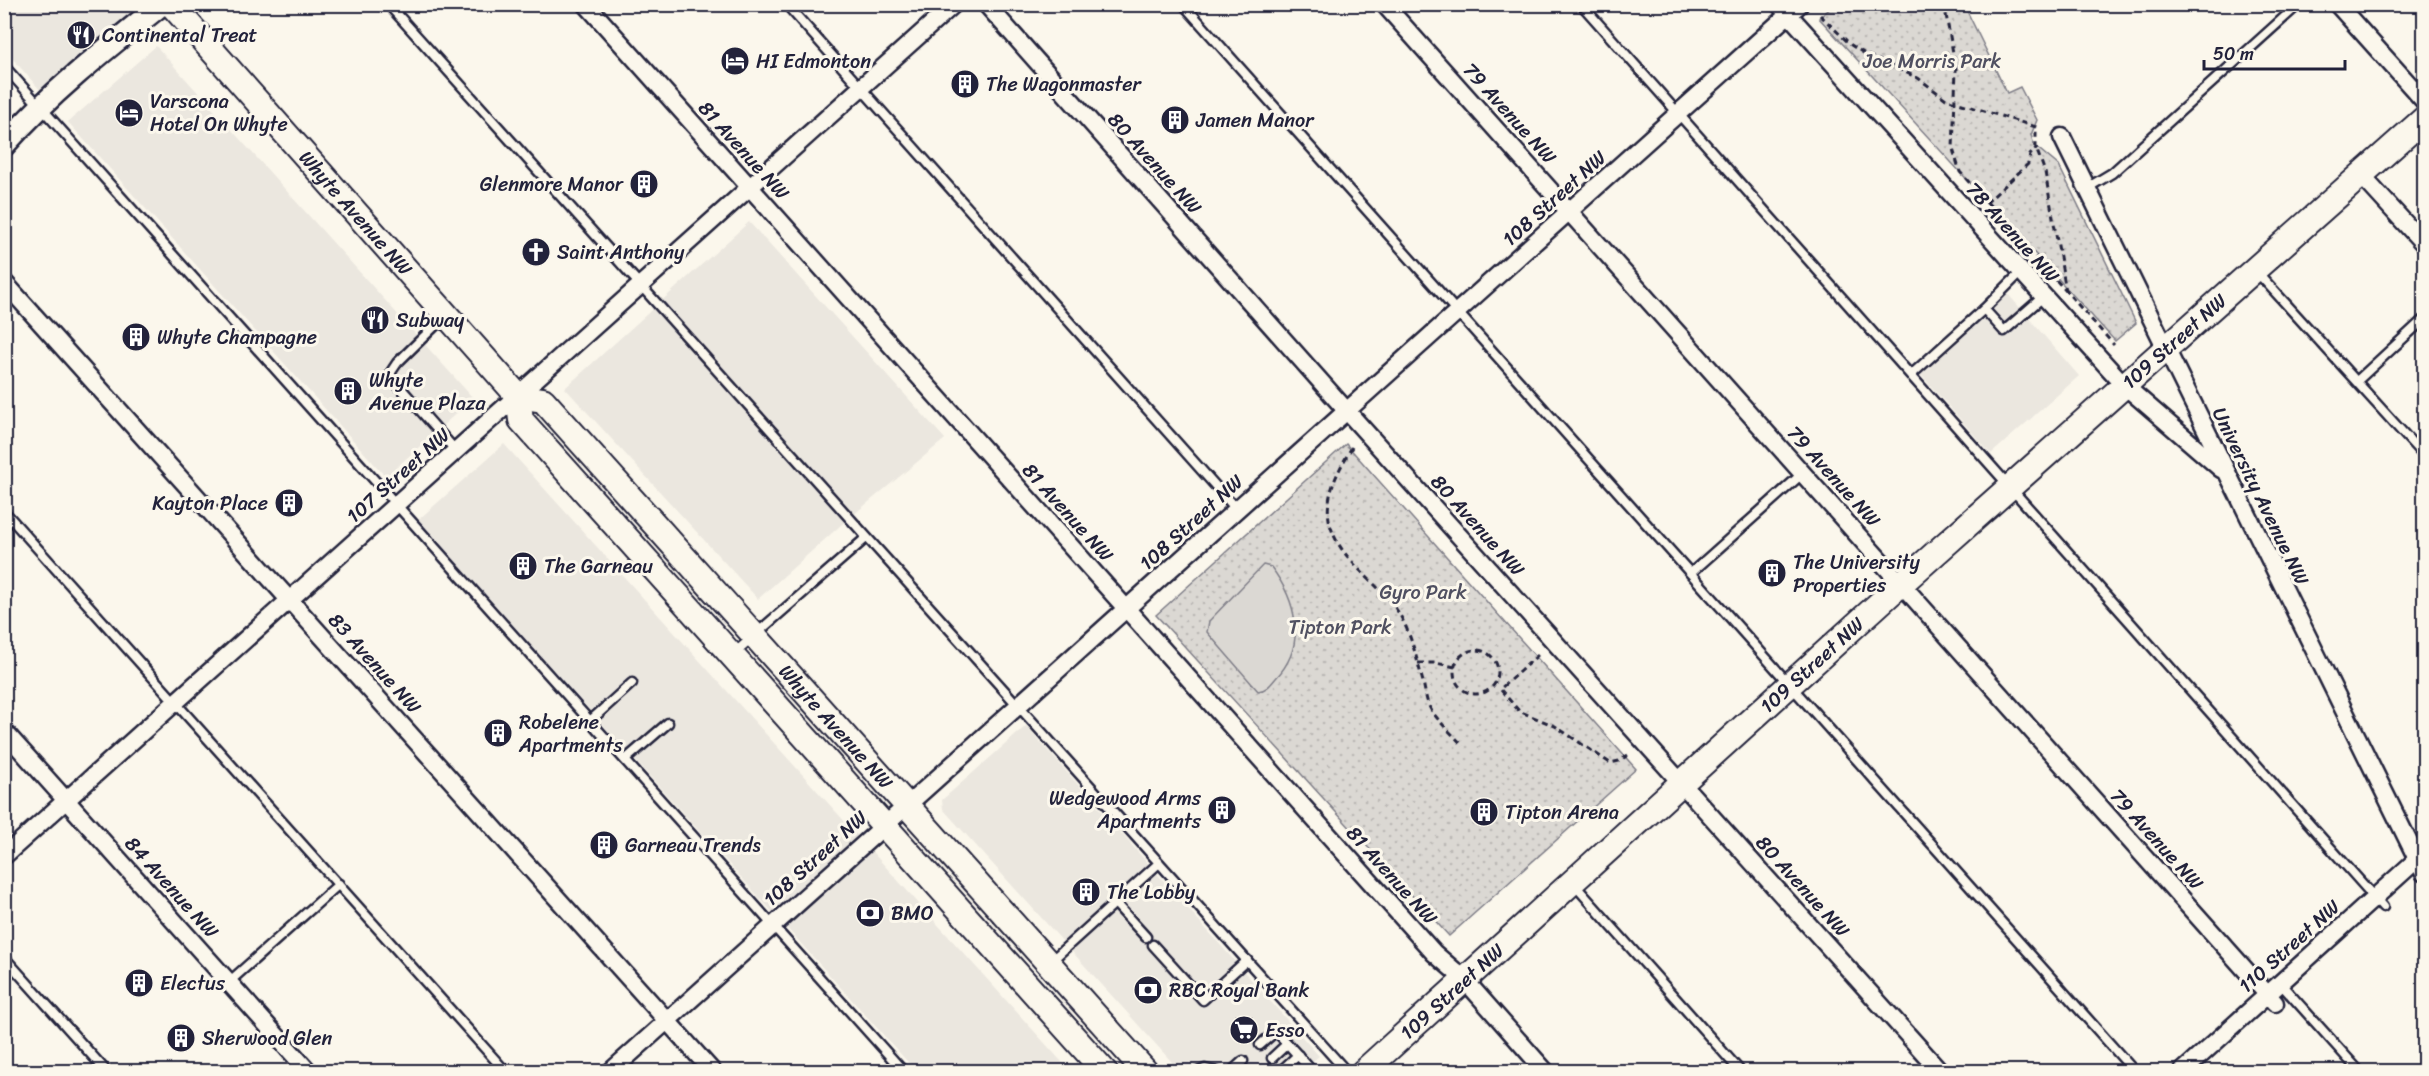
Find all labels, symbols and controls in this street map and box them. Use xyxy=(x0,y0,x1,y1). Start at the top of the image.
place label: Continental Treat xyxy=(102,18,257,53)
restaurant icon: Continental Treat xyxy=(65,19,97,51)
scale bar xyxy=(2204,33,2345,71)
text: 50 m xyxy=(2213,38,2254,70)
place label: HI Edmonton xyxy=(756,44,871,79)
park label: Joe Morris Park xyxy=(1862,44,2002,79)
hotel icon: HI Edmonton xyxy=(719,45,751,77)
street label: 79 Avenue NW xyxy=(1454,54,1565,173)
place label: The Wagonmaster xyxy=(986,67,1143,102)
building icon: The Wagonmaster xyxy=(949,68,981,100)
place label: Varscona Hotel On Whyte xyxy=(150,84,288,142)
street label: 81 Avenue NW xyxy=(689,92,798,209)
hotel icon: Varscona Hotel On Whyte xyxy=(113,97,145,129)
place label: Jamen Manor xyxy=(1195,103,1315,138)
street label: 80 Avenue NW xyxy=(1099,104,1211,223)
building icon: Jamen Manor xyxy=(1159,104,1191,136)
street label: 108 Street NW xyxy=(1494,141,1615,255)
street label: Whyte Avenue NW xyxy=(290,142,422,285)
place label: Glenmore Manor xyxy=(480,167,624,202)
building icon: Glenmore Manor xyxy=(628,168,660,200)
street label: 78 Avenue NW xyxy=(1957,173,2068,292)
place label: Saint Anthony xyxy=(557,235,685,270)
church icon: Saint Anthony xyxy=(520,236,552,268)
street label: 109 Street NW xyxy=(2114,284,2236,398)
place label: Subway xyxy=(396,303,465,338)
restaurant icon: Subway xyxy=(359,304,391,336)
place label: Whyte Champagne xyxy=(157,320,317,355)
building icon: Whyte Champagne xyxy=(120,321,152,353)
place label: Whyte Avenue Plaza xyxy=(368,363,486,421)
building icon: Whyte Avenue Plaza xyxy=(332,375,364,407)
street label: University Avenue NW xyxy=(2202,401,2319,592)
street label: 79 Avenue NW xyxy=(1778,417,1889,536)
street label: 107 Street NW xyxy=(338,418,459,532)
street label: 81 Avenue NW xyxy=(1013,454,1122,571)
street label: 108 Street NW xyxy=(1131,465,1252,579)
street label: 80 Avenue NW xyxy=(1422,466,1534,585)
place label: Kayton Place xyxy=(152,486,268,521)
building icon: Kayton Place xyxy=(273,487,305,519)
place label: The University Properties xyxy=(1793,545,1921,603)
place label: The Garneau xyxy=(544,549,653,584)
building icon: The Garneau xyxy=(507,550,539,582)
building icon: The University Properties xyxy=(1756,557,1788,589)
park label: Gyro Park xyxy=(1380,575,1467,610)
street label: 83 Avenue NW xyxy=(319,604,430,722)
street label: 109 Street NW xyxy=(1752,608,1873,722)
park label: Tipton Park xyxy=(1288,610,1392,645)
street label: Whyte Avenue NW xyxy=(769,656,902,798)
place label: Robelene Apartments xyxy=(518,705,623,763)
building icon: Robelene Apartments xyxy=(482,717,514,749)
street label: 79 Avenue NW xyxy=(2101,780,2212,899)
place label: Wedgewood Arms Apartments xyxy=(1049,781,1202,839)
building icon: Wedgewood Arms Apartments xyxy=(1206,794,1238,826)
place label: Tipton Arena xyxy=(1505,795,1619,830)
building icon: Tipton Arena xyxy=(1468,796,1500,828)
street label: 108 Street NW xyxy=(755,801,876,915)
street label: 81 Avenue NW xyxy=(1337,817,1446,934)
street label: 80 Avenue NW xyxy=(1747,827,1859,946)
street label: 84 Avenue NW xyxy=(116,828,228,947)
place label: Garneau Trends xyxy=(625,828,761,863)
building icon: Garneau Trends xyxy=(588,829,620,861)
place label: The Lobby xyxy=(1107,875,1196,910)
building icon: The Lobby xyxy=(1070,876,1102,908)
street label: 110 Street NW xyxy=(2230,890,2349,1002)
place label: BMO xyxy=(891,896,934,931)
bank icon: BMO xyxy=(854,897,886,929)
street label: 109 Street NW xyxy=(1392,934,1513,1049)
place label: Electus xyxy=(160,966,226,1001)
building icon: Electus xyxy=(123,967,155,999)
place label: RBC Royal Bank xyxy=(1169,973,1309,1008)
bank icon: RBC Royal Bank xyxy=(1132,974,1164,1006)
place label: Esso xyxy=(1265,1013,1305,1048)
supermarket icon: Esso xyxy=(1228,1014,1260,1046)
place label: Sherwood Glen xyxy=(202,1021,333,1056)
building icon: Sherwood Glen xyxy=(165,1022,197,1054)

